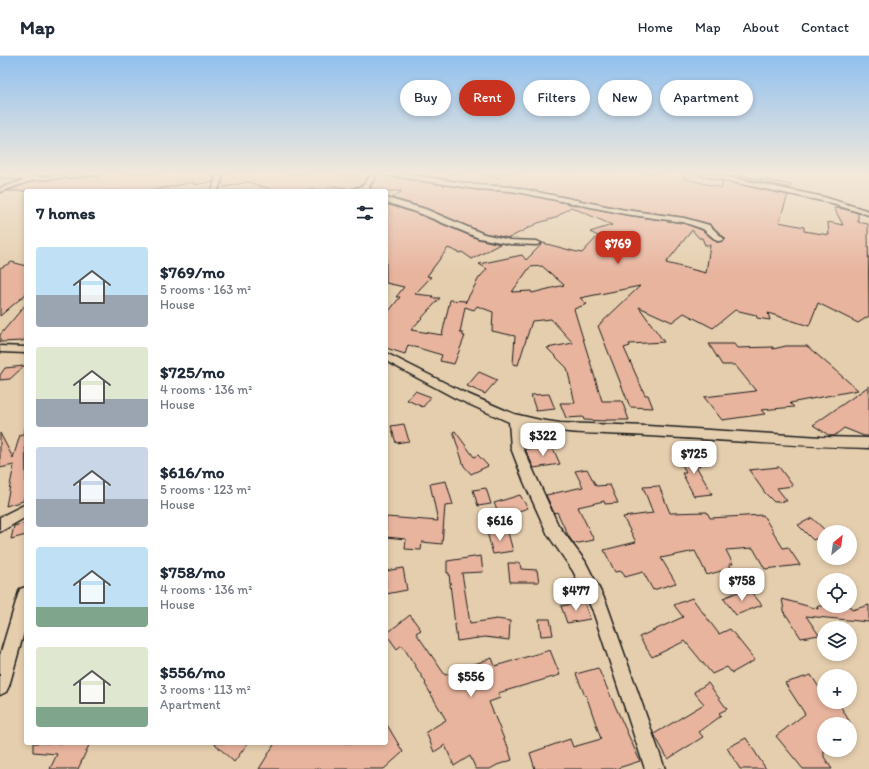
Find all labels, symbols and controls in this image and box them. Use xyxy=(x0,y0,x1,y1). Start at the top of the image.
text: Map xyxy=(20,16,55,39)
text: Home xyxy=(638,19,673,36)
text: Map xyxy=(695,19,721,36)
text: About xyxy=(743,19,779,36)
text: Contact xyxy=(801,19,849,36)
chip: Buy xyxy=(400,80,451,116)
chip: Rent xyxy=(459,80,515,116)
chip: Filters xyxy=(523,80,590,116)
chip: New xyxy=(598,80,652,116)
chip: Apartment xyxy=(660,80,753,116)
icon: filters xyxy=(354,202,376,224)
text: 7 homes xyxy=(36,203,96,223)
pin: $769 xyxy=(594,231,642,265)
text: $769 xyxy=(605,236,631,251)
text: $769/mo xyxy=(160,262,225,282)
icon: home xyxy=(68,263,116,311)
text: 5 rooms · 163 m² xyxy=(160,282,251,297)
text: House xyxy=(160,297,195,312)
text: $725/mo xyxy=(160,362,225,382)
icon: home xyxy=(68,363,116,411)
text: 4 rooms · 136 m² xyxy=(160,382,252,397)
text: House xyxy=(160,397,195,412)
pin: $322 xyxy=(519,423,567,457)
text: $322 xyxy=(529,428,557,443)
pin: $725 xyxy=(670,441,718,475)
text: $725 xyxy=(681,446,707,461)
text: $616/mo xyxy=(160,462,225,482)
icon: home xyxy=(68,463,116,511)
text: 5 rooms · 123 m² xyxy=(160,482,251,497)
text: House xyxy=(160,497,195,512)
pin: $616 xyxy=(476,508,524,542)
text: $616 xyxy=(487,513,513,528)
north arrow xyxy=(817,525,857,565)
map controls xyxy=(817,525,857,757)
text: $758/mo xyxy=(160,562,225,582)
icon: home xyxy=(68,563,116,611)
pin: $758 xyxy=(718,568,766,602)
text: $758 xyxy=(729,573,756,588)
button: locate xyxy=(817,573,857,613)
pin: $477 xyxy=(552,578,600,612)
text: 4 rooms · 136 m² xyxy=(160,582,252,597)
text: $477 xyxy=(562,583,590,598)
text: House xyxy=(160,597,195,612)
button: layers xyxy=(817,621,857,661)
text: $556/mo xyxy=(160,662,226,682)
icon: home xyxy=(68,663,116,711)
pin: $556 xyxy=(447,664,495,698)
text: $556 xyxy=(457,669,485,684)
button: + xyxy=(817,669,857,709)
text: 3 rooms · 113 m² xyxy=(160,682,251,697)
text: Apartment xyxy=(160,697,221,712)
button: − xyxy=(817,717,857,757)

